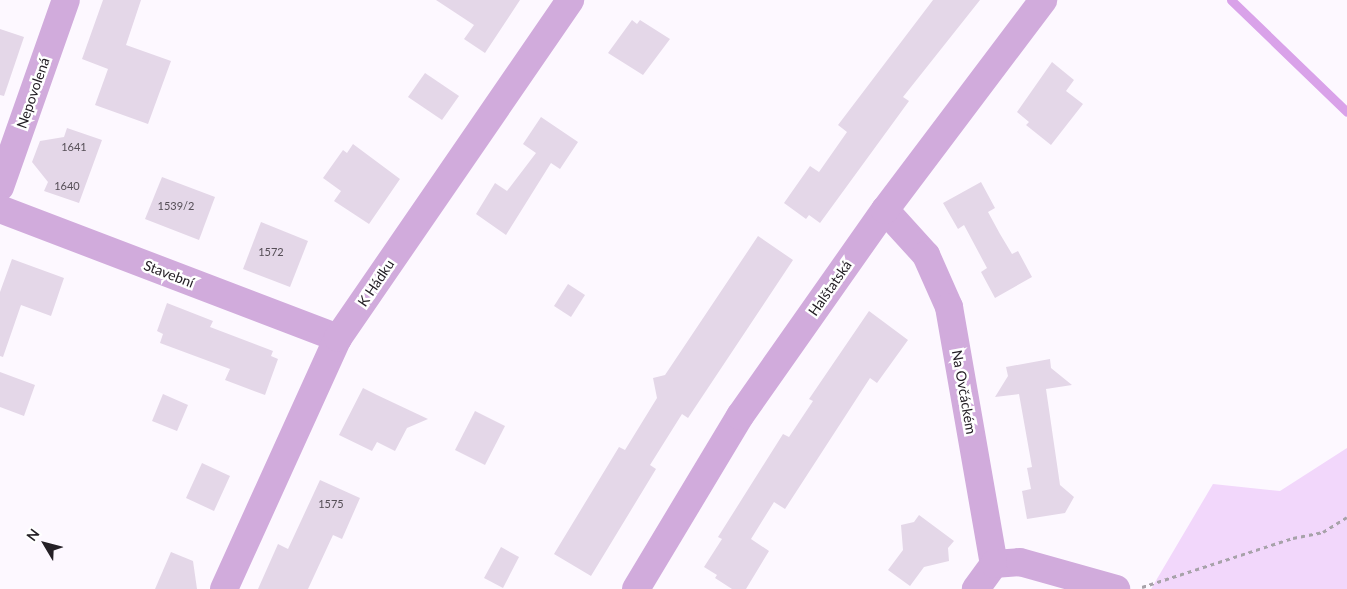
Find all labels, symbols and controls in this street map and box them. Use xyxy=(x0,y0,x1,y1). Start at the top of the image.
street label: Nepovolená xyxy=(13,55,53,131)
house number: 1641 xyxy=(61,140,87,154)
house number: 1640 xyxy=(54,179,80,193)
house number: 1539/2 xyxy=(158,199,194,213)
house number: 1572 xyxy=(258,245,284,259)
street label: K Hádku xyxy=(354,256,398,310)
street label: Stavební xyxy=(141,257,197,291)
street label: Halštatská xyxy=(805,257,855,319)
street label: Na Ovčáckém xyxy=(948,349,980,435)
house number: 1575 xyxy=(318,497,344,511)
north arrow xyxy=(20,519,70,569)
text: N xyxy=(23,525,43,544)

